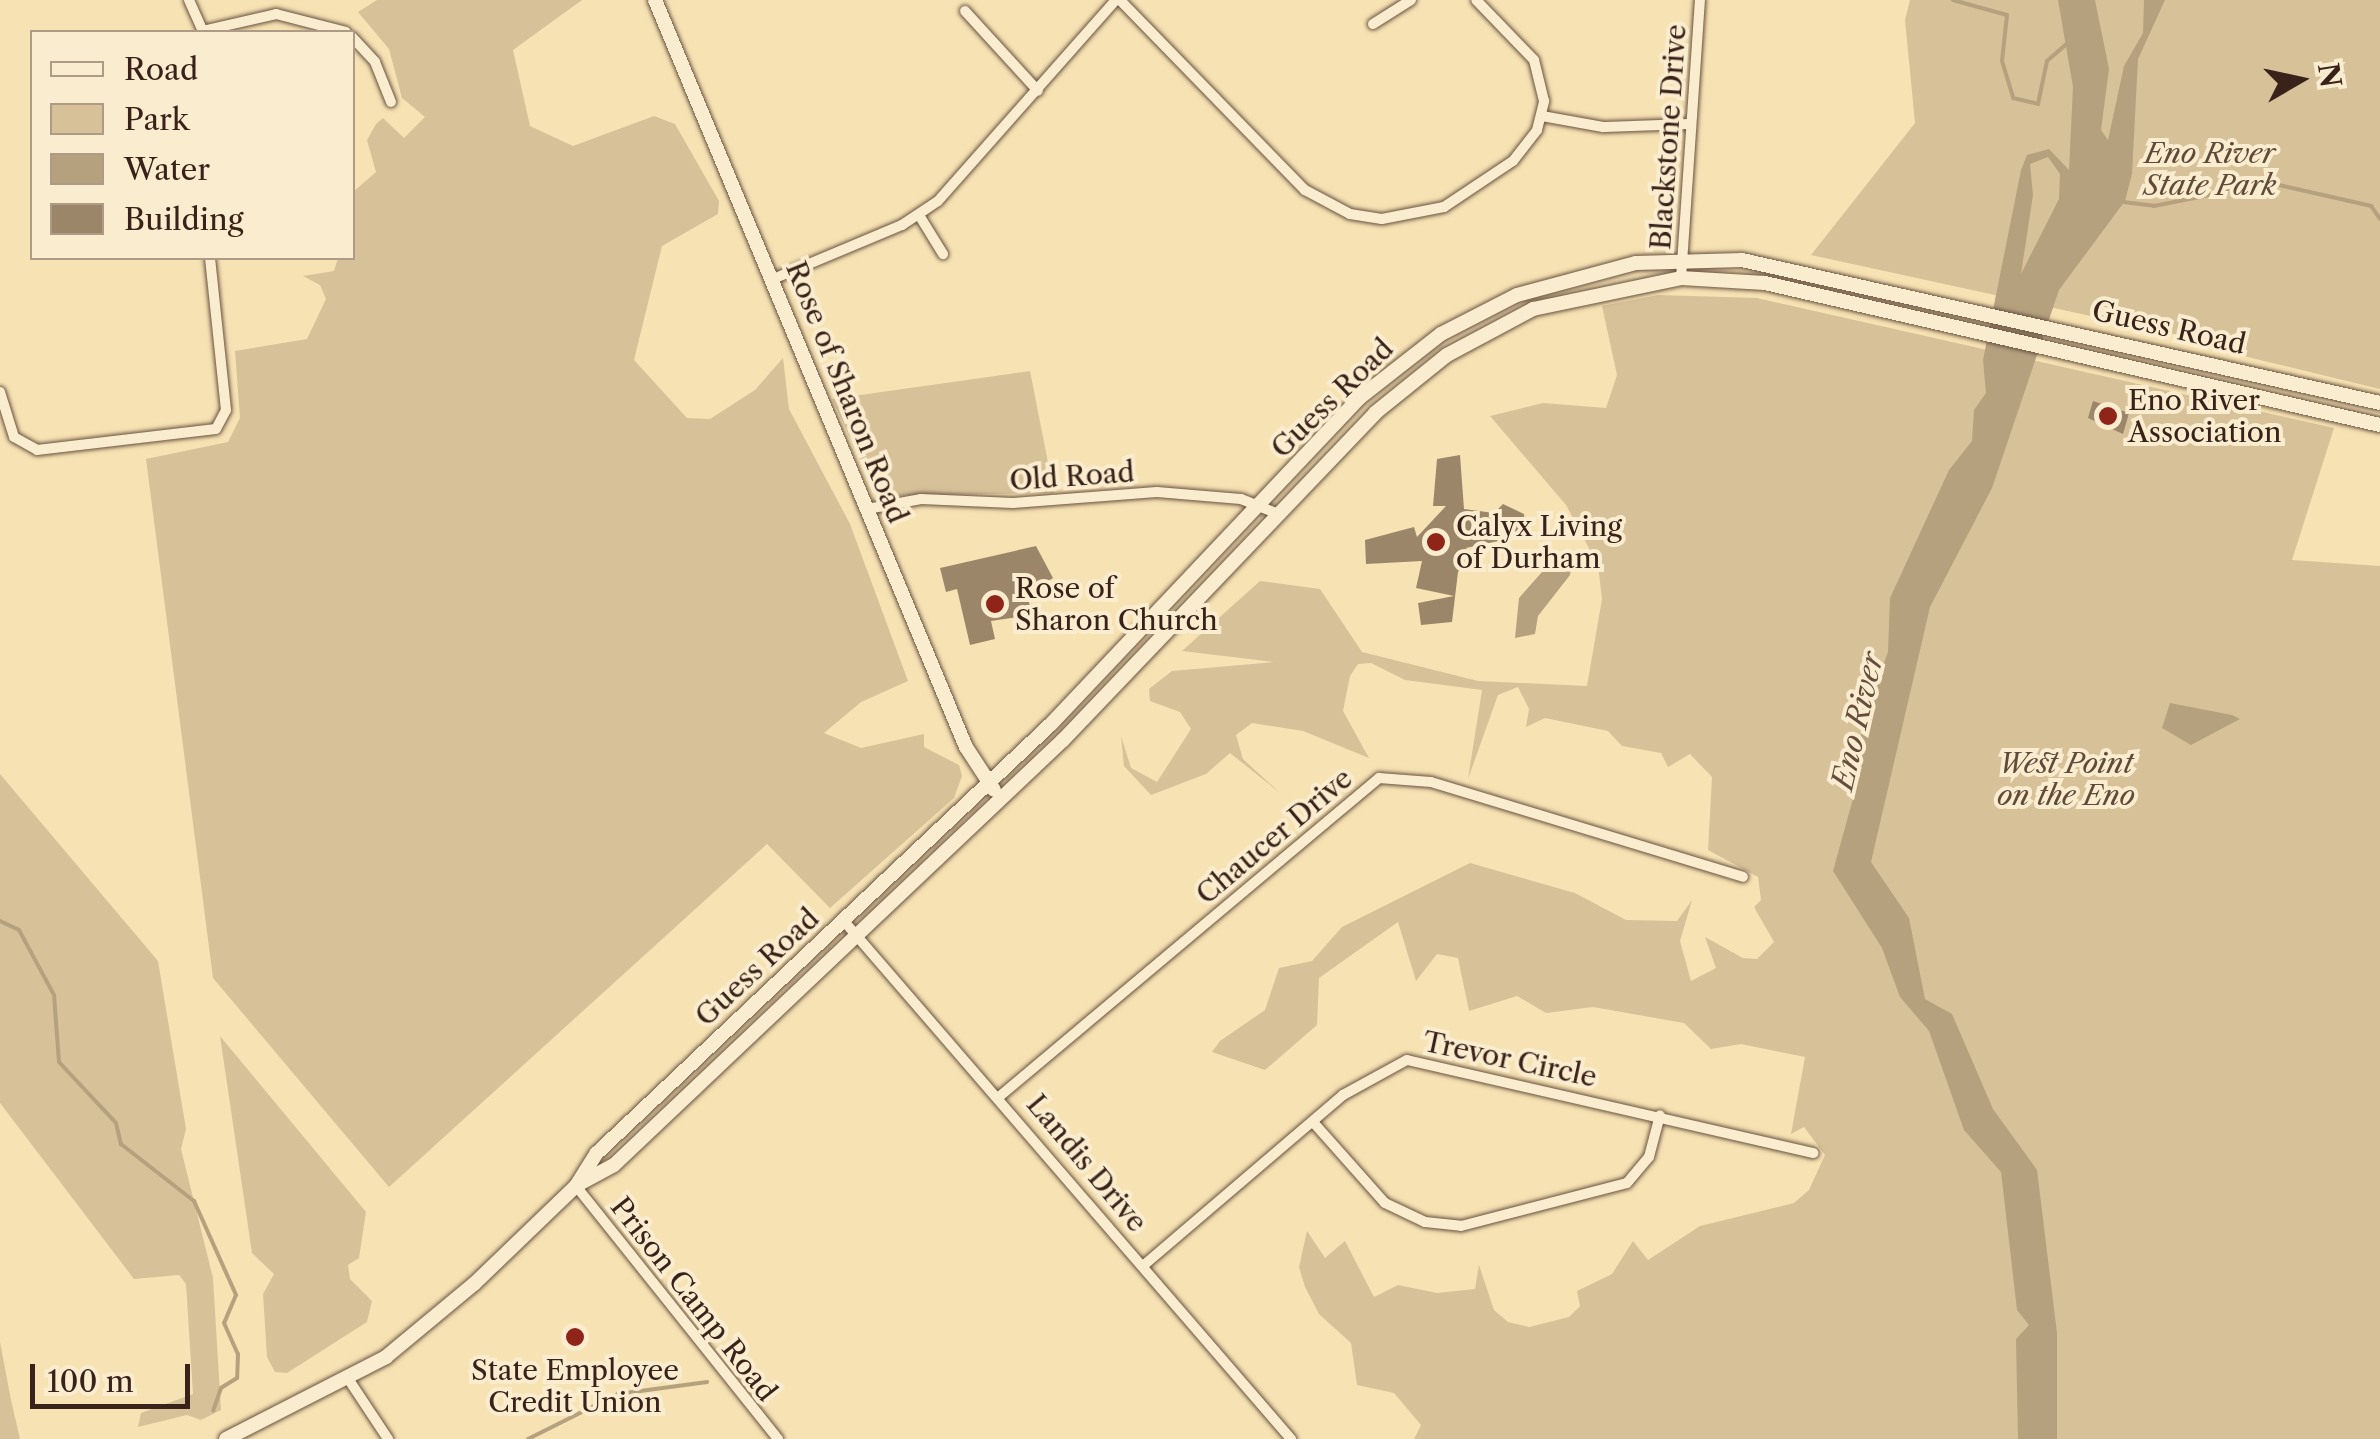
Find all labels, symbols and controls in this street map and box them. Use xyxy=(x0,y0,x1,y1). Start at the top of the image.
street label: Blackstone Drive xyxy=(1643,23,1693,251)
legend xyxy=(30,30,355,260)
north arrow xyxy=(2250,30,2350,130)
text: Road xyxy=(124,51,198,88)
text: N xyxy=(2311,61,2348,90)
text: Park xyxy=(124,101,189,138)
park label: Eno River State Park xyxy=(2144,136,2276,202)
text: Water xyxy=(124,151,210,188)
text: Building xyxy=(124,201,244,238)
street label: Rose of Sharon Road xyxy=(779,256,915,528)
street label: Guess Road xyxy=(2089,293,2249,361)
street label: Guess Road xyxy=(1264,332,1400,464)
place label: Eno River Association xyxy=(2128,383,2281,449)
marker: Eno River Association xyxy=(2097,405,2119,427)
street label: Old Road xyxy=(1008,455,1136,497)
place label: Calyx Living of Durham xyxy=(1456,509,1622,575)
marker: Calyx Living of Durham xyxy=(1425,531,1447,553)
place label: Rose of Sharon Church xyxy=(1015,571,1218,637)
marker: Rose of Sharon Church xyxy=(984,593,1006,615)
water label: Eno River xyxy=(1825,649,1891,793)
park label: West Point on the Eno xyxy=(1997,746,2135,812)
street label: Chaucer Drive xyxy=(1189,761,1359,911)
street label: Guess Road xyxy=(688,901,826,1033)
street label: Trevor Circle xyxy=(1420,1024,1600,1094)
street label: Landis Drive xyxy=(1020,1088,1154,1238)
street label: Prison Camp Road xyxy=(604,1190,784,1408)
marker: State Employee Credit Union xyxy=(564,1326,586,1348)
scale bar xyxy=(35,1344,195,1406)
place label: State Employee Credit Union xyxy=(471,1353,679,1419)
text: 100 m xyxy=(47,1363,134,1400)

